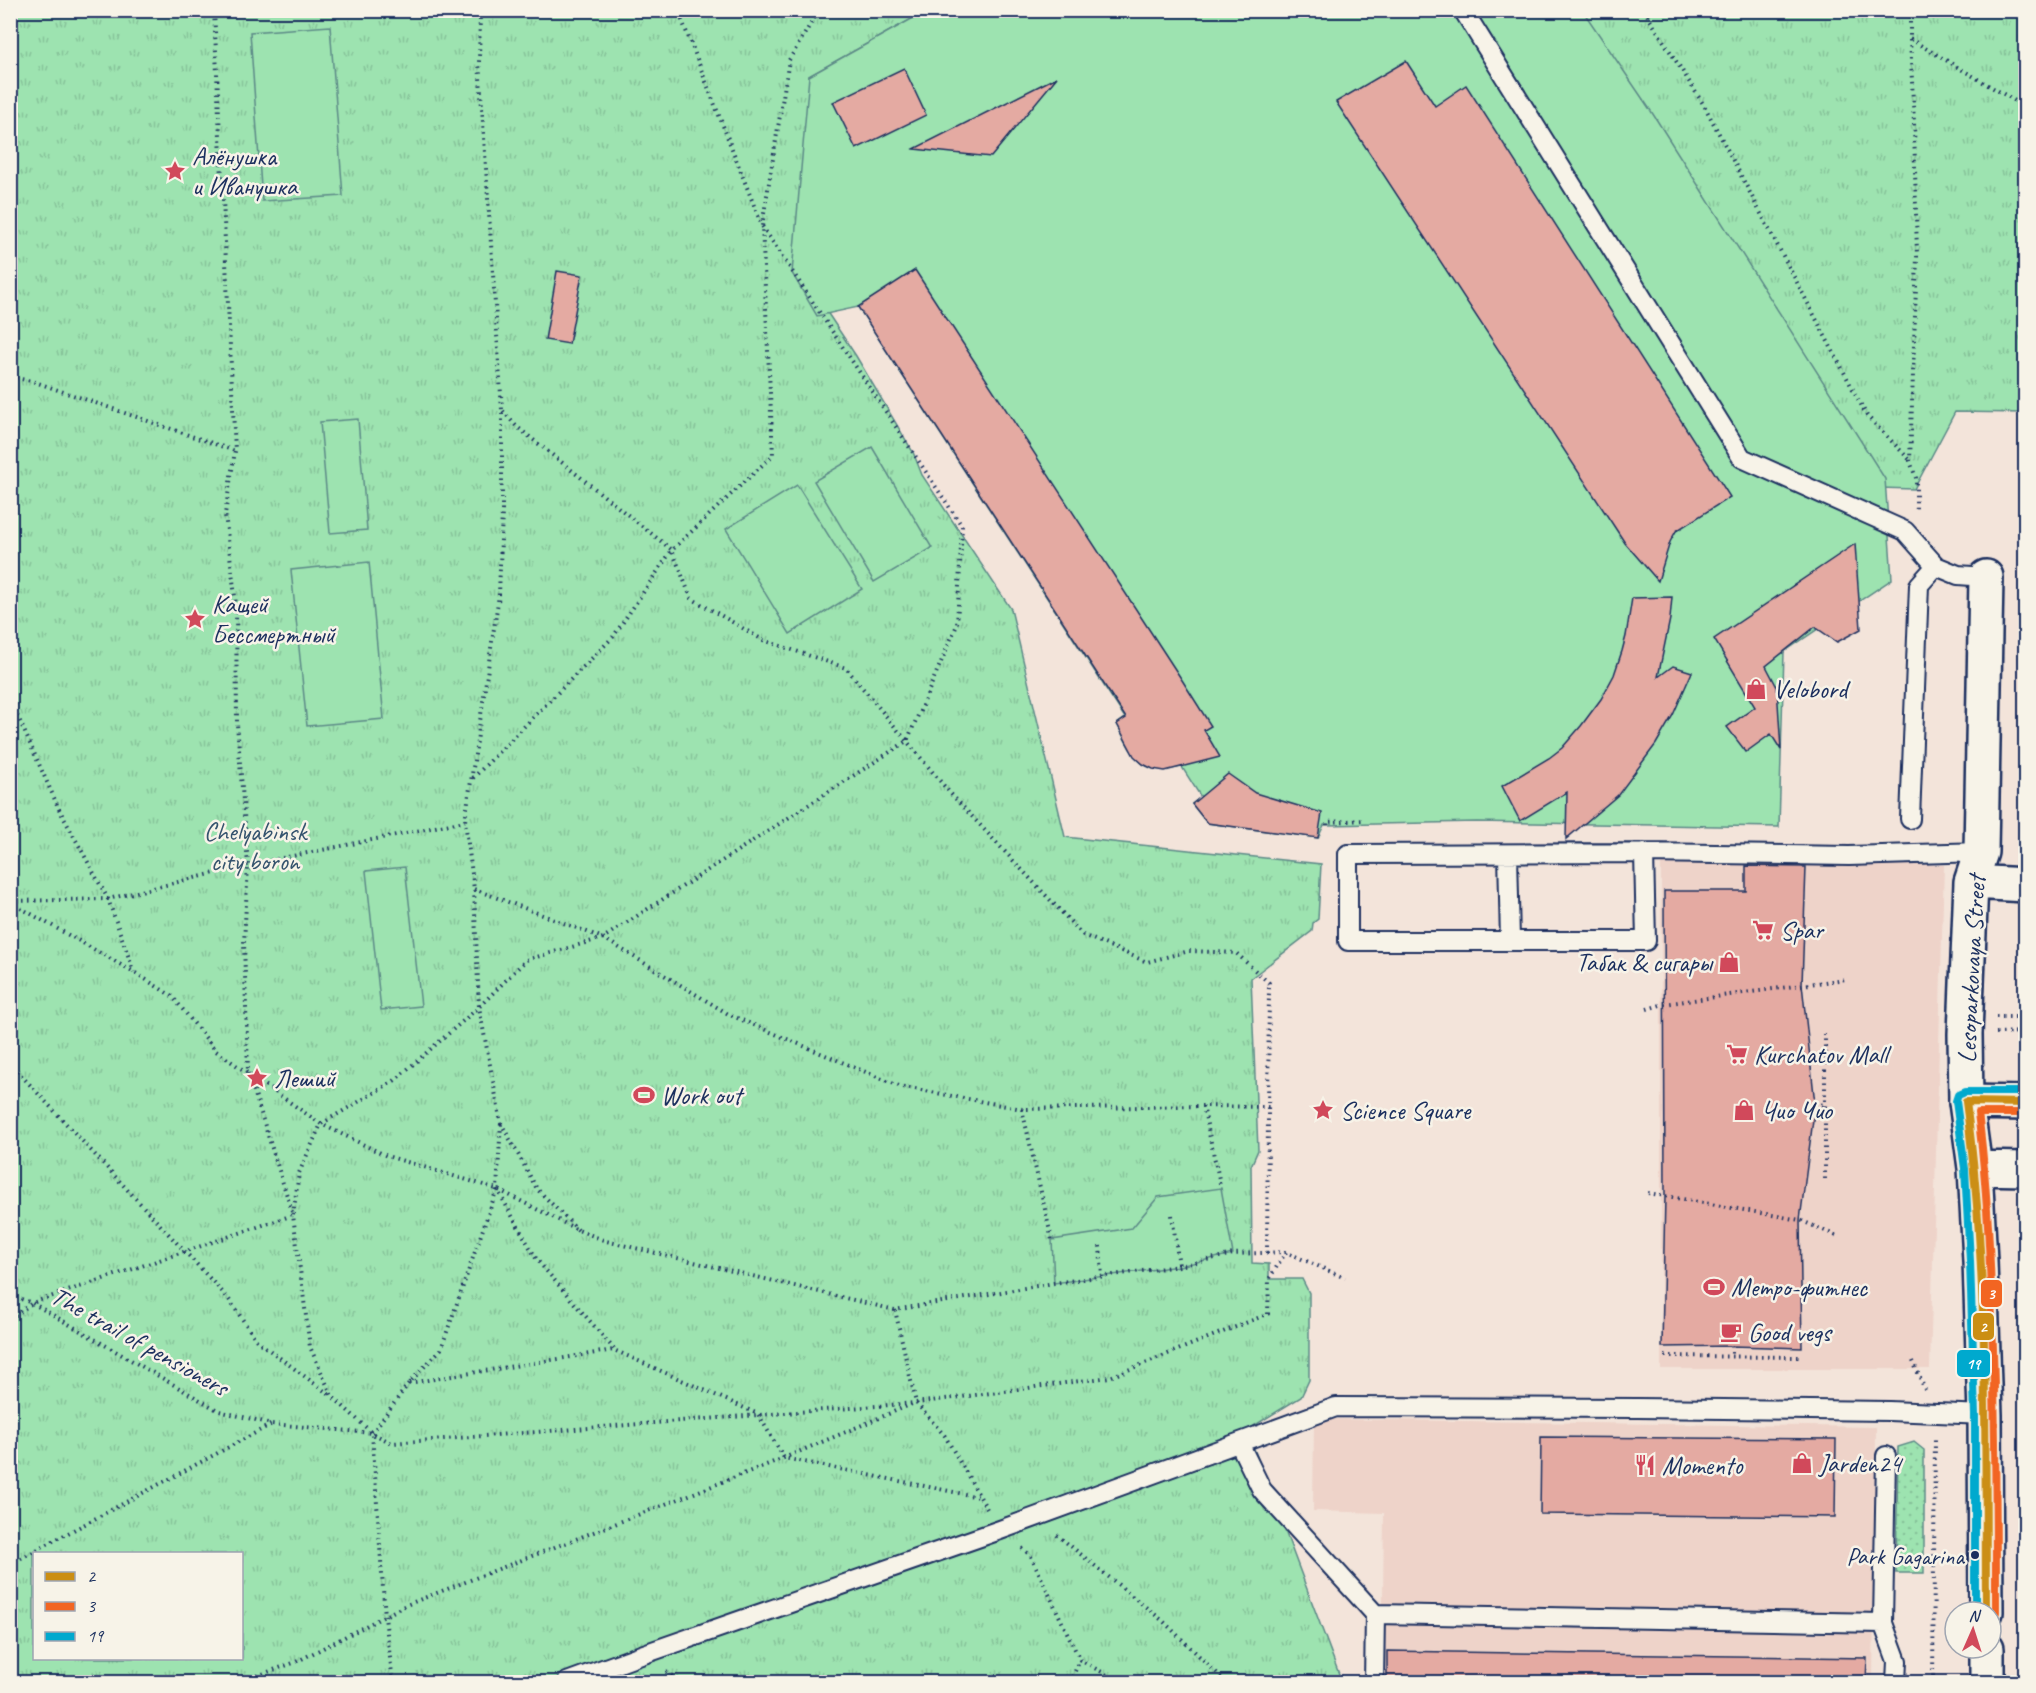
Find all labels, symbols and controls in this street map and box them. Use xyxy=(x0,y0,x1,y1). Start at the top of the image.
place label: Алёнушка и Иванушка xyxy=(192,140,299,203)
place icon: Алёнушка и Иванушка xyxy=(163,159,187,183)
place label: Кащей Бессмертный xyxy=(212,588,337,651)
place icon: Кащей Бессмертный xyxy=(183,607,207,631)
place label: Velobord xyxy=(1773,673,1851,706)
shop icon: Velobord xyxy=(1744,677,1768,701)
park label: Chelyabinsk city boron xyxy=(204,815,309,878)
street label: Lesoparkovaya Street xyxy=(1950,871,1993,1064)
place label: Spar xyxy=(1780,914,1825,947)
supermarket icon: Spar xyxy=(1751,918,1775,942)
place label: Табак & сигары xyxy=(1576,946,1714,979)
shop icon: Табак & сигары xyxy=(1717,950,1741,974)
place label: Kurchatov Mall xyxy=(1754,1038,1892,1071)
supermarket icon: Kurchatov Mall xyxy=(1725,1042,1749,1066)
place label: Леший xyxy=(274,1062,338,1095)
place icon: Леший xyxy=(245,1066,269,1090)
place label: Work out xyxy=(661,1079,745,1112)
sports icon: Work out xyxy=(632,1083,656,1107)
place label: Science Square xyxy=(1340,1094,1472,1127)
place label: Чио Чио xyxy=(1761,1094,1834,1127)
place icon: Science Square xyxy=(1311,1098,1335,1122)
shop icon: Чио Чио xyxy=(1732,1098,1756,1122)
place label: Метро-фитнес xyxy=(1731,1271,1869,1304)
sports icon: Метро-фитнес xyxy=(1702,1275,1726,1299)
street label: The trail of pensioners xyxy=(45,1279,236,1405)
line badge: 3 xyxy=(1980,1279,2003,1308)
text: 3 xyxy=(1987,1284,1996,1304)
line badge: 2 xyxy=(1972,1312,1995,1341)
place label: Good vegs xyxy=(1748,1316,1833,1349)
text: 2 xyxy=(1979,1317,1988,1337)
cafe icon: Good vegs xyxy=(1719,1320,1743,1344)
line badge: 19 xyxy=(1956,1349,1991,1378)
text: 19 xyxy=(1966,1354,1982,1374)
place label: Jarden24 xyxy=(1817,1447,1903,1480)
place label: Momento xyxy=(1662,1449,1744,1482)
shop icon: Jarden24 xyxy=(1790,1451,1814,1475)
restaurant icon: Momento xyxy=(1633,1453,1657,1477)
place label: Park Gagarina xyxy=(1847,1541,1965,1571)
marker: Park Gagarina xyxy=(1969,1549,1981,1561)
legend xyxy=(33,1552,243,1660)
text: 2 xyxy=(87,1565,97,1587)
text: 3 xyxy=(87,1595,97,1617)
north arrow xyxy=(1943,1600,2003,1660)
text: N xyxy=(1968,1606,1982,1626)
text: 19 xyxy=(87,1625,105,1647)

